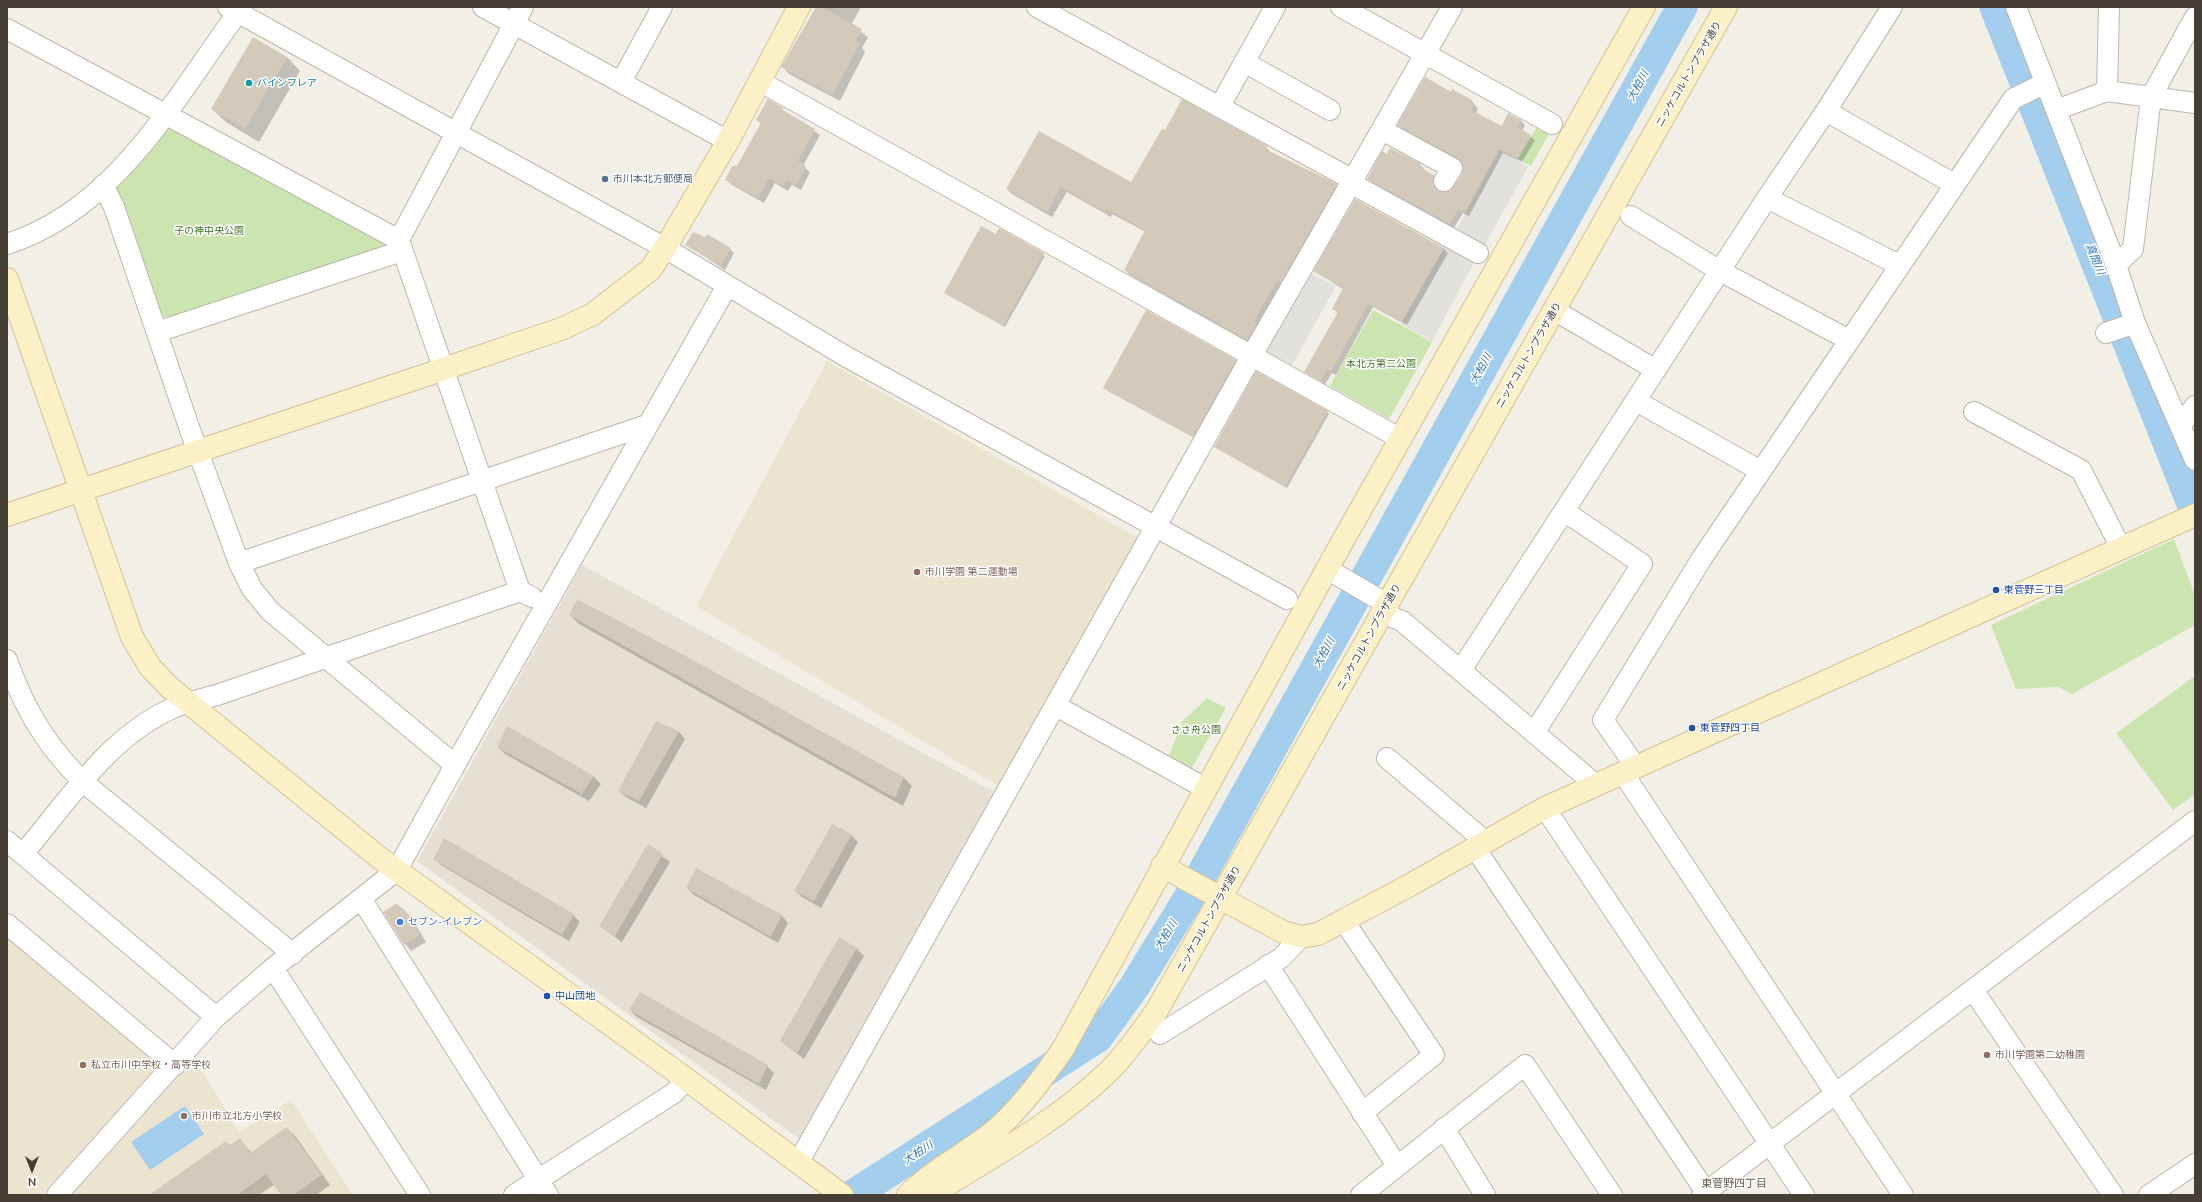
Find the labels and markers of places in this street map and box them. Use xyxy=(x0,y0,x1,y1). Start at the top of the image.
place label: パインフレア xyxy=(257,77,317,89)
marker: パインフレア xyxy=(244,78,254,88)
place label: 市川本北方郵便局 xyxy=(613,173,693,185)
marker: 市川本北方郵便局 xyxy=(600,174,610,184)
place label: 市川学園 第二運動場 xyxy=(925,566,1018,578)
marker: 市川学園 第二運動場 xyxy=(912,567,922,577)
place label: 東菅野三丁目 xyxy=(2004,584,2064,596)
marker: 東菅野三丁目 xyxy=(1991,585,2001,595)
place label: 東菅野四丁目 xyxy=(1700,722,1760,734)
marker: 東菅野四丁目 xyxy=(1687,723,1697,733)
place label: セブン-イレブン xyxy=(408,916,482,928)
marker: セブン-イレブン xyxy=(395,917,405,927)
place label: 中山団地 xyxy=(555,990,595,1002)
marker: 中山団地 xyxy=(542,991,552,1001)
place label: 市川学園第二幼稚園 xyxy=(1995,1049,2085,1061)
marker: 市川学園第二幼稚園 xyxy=(1982,1050,1992,1060)
place label: 私立市川中学校・高等学校 xyxy=(91,1059,211,1071)
marker: 私立市川中学校・高等学校 xyxy=(78,1060,88,1070)
place label: 市川市立北方小学校 xyxy=(192,1110,282,1122)
marker: 市川市立北方小学校 xyxy=(179,1111,189,1121)

